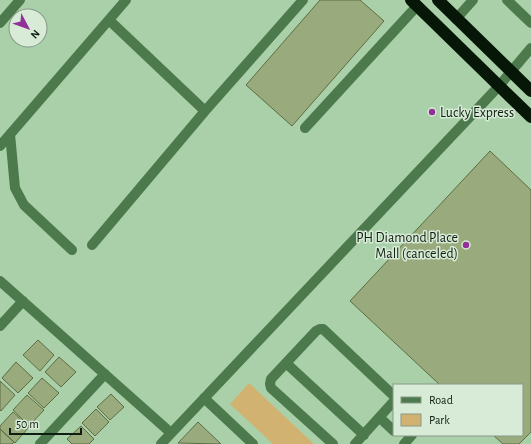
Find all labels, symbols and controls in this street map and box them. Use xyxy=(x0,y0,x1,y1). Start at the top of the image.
north arrow xyxy=(8,8,48,48)
text: N xyxy=(29,28,42,41)
place label: Lucky Express xyxy=(440,106,514,120)
marker: Lucky Express xyxy=(427,107,437,117)
place label: PH Diamond Place Mall (canceled) xyxy=(356,231,458,261)
marker: PH Diamond Place Mall (canceled) xyxy=(461,240,471,250)
legend xyxy=(393,384,523,436)
text: Road xyxy=(429,394,453,406)
scale bar xyxy=(10,410,81,436)
text: Park xyxy=(429,414,450,426)
text: 50 m xyxy=(16,418,39,430)

